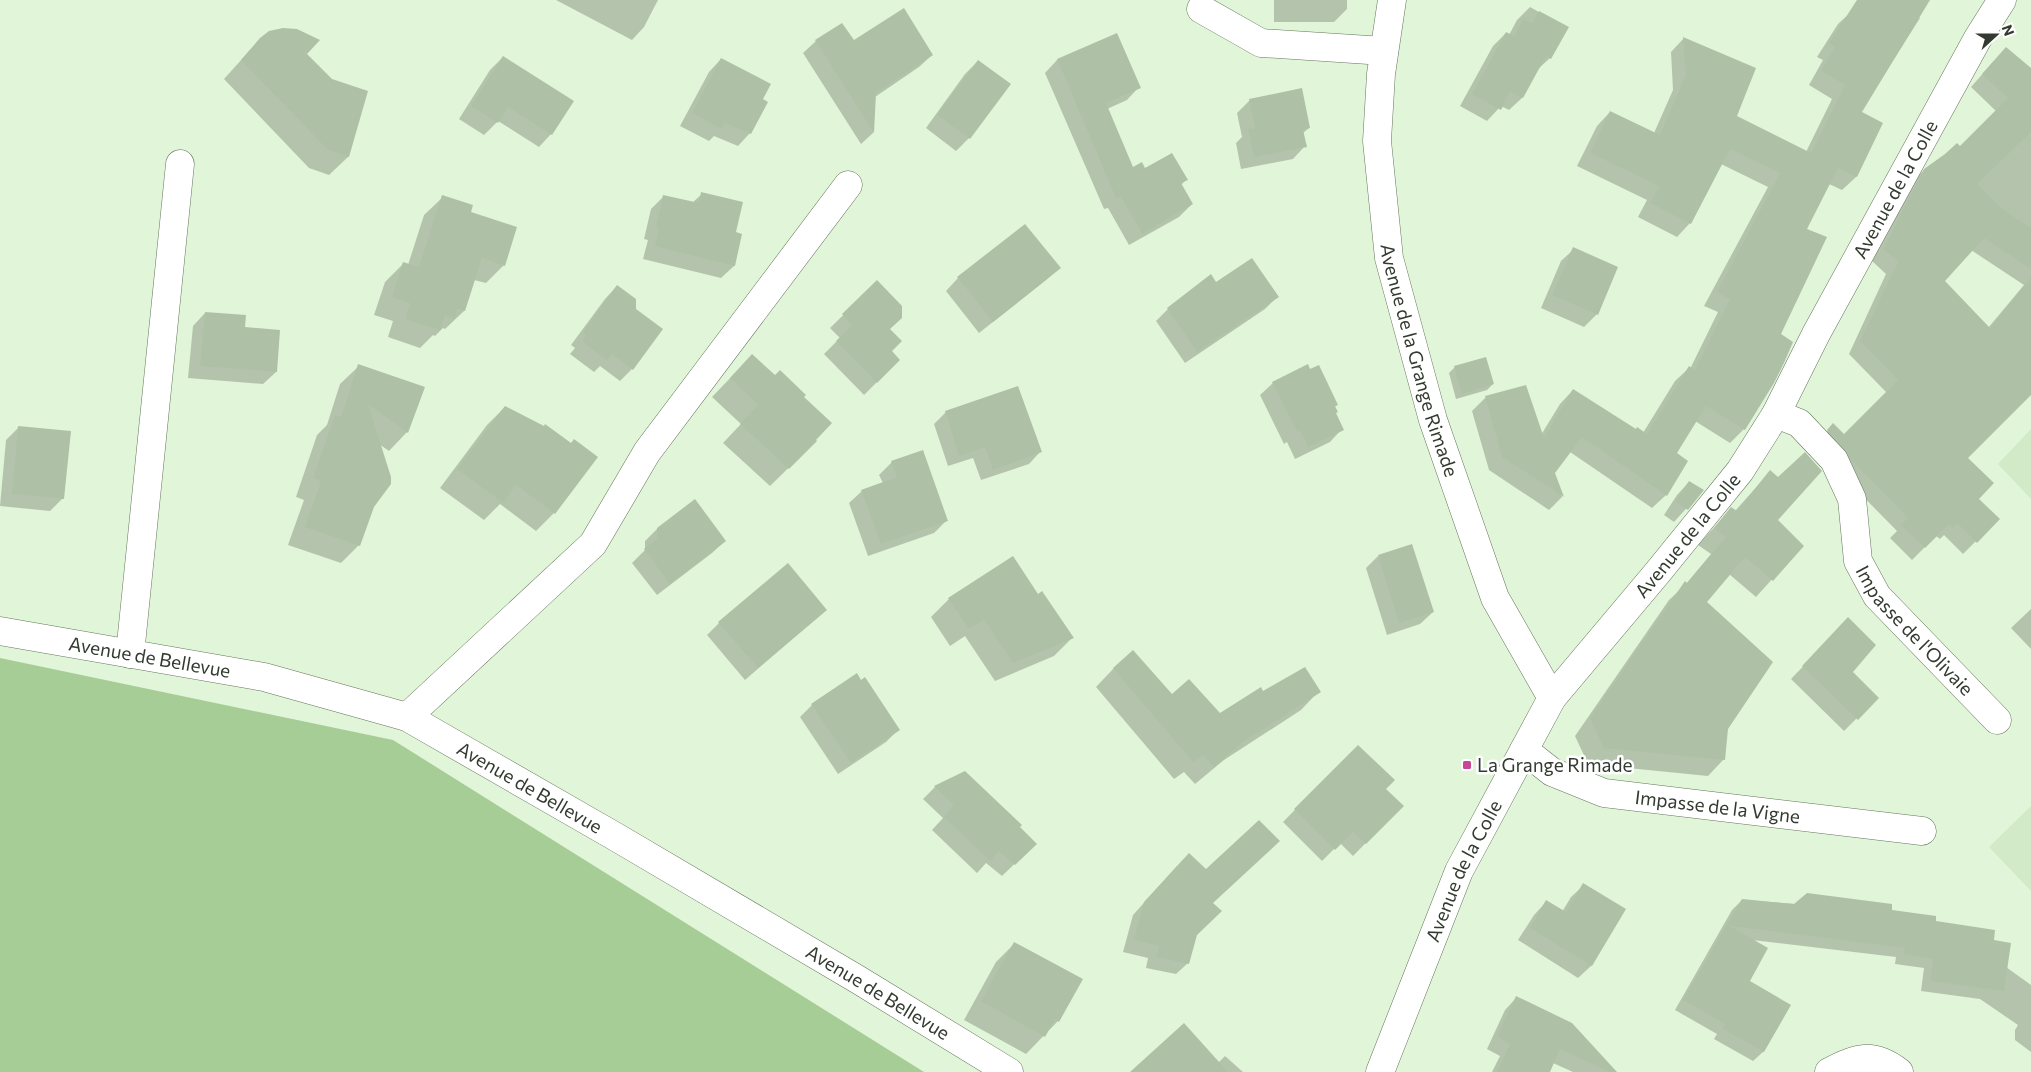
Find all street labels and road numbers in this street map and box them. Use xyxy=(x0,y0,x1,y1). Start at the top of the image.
street label: Avenue de la Colle xyxy=(1848,116,1942,262)
street label: Avenue de la Grange Rimade xyxy=(1377,243,1464,480)
street label: Avenue de la Colle xyxy=(1629,468,1745,602)
street label: Impasse de l'Olivaie xyxy=(1851,561,1979,700)
street label: Avenue de Bellevue xyxy=(67,631,233,682)
street label: Avenue de Bellevue xyxy=(453,736,607,838)
street label: Impasse de la Vigne xyxy=(1634,785,1801,827)
street label: Avenue de la Colle xyxy=(1420,796,1506,945)
street label: Avenue de Bellevue xyxy=(802,940,954,1044)

